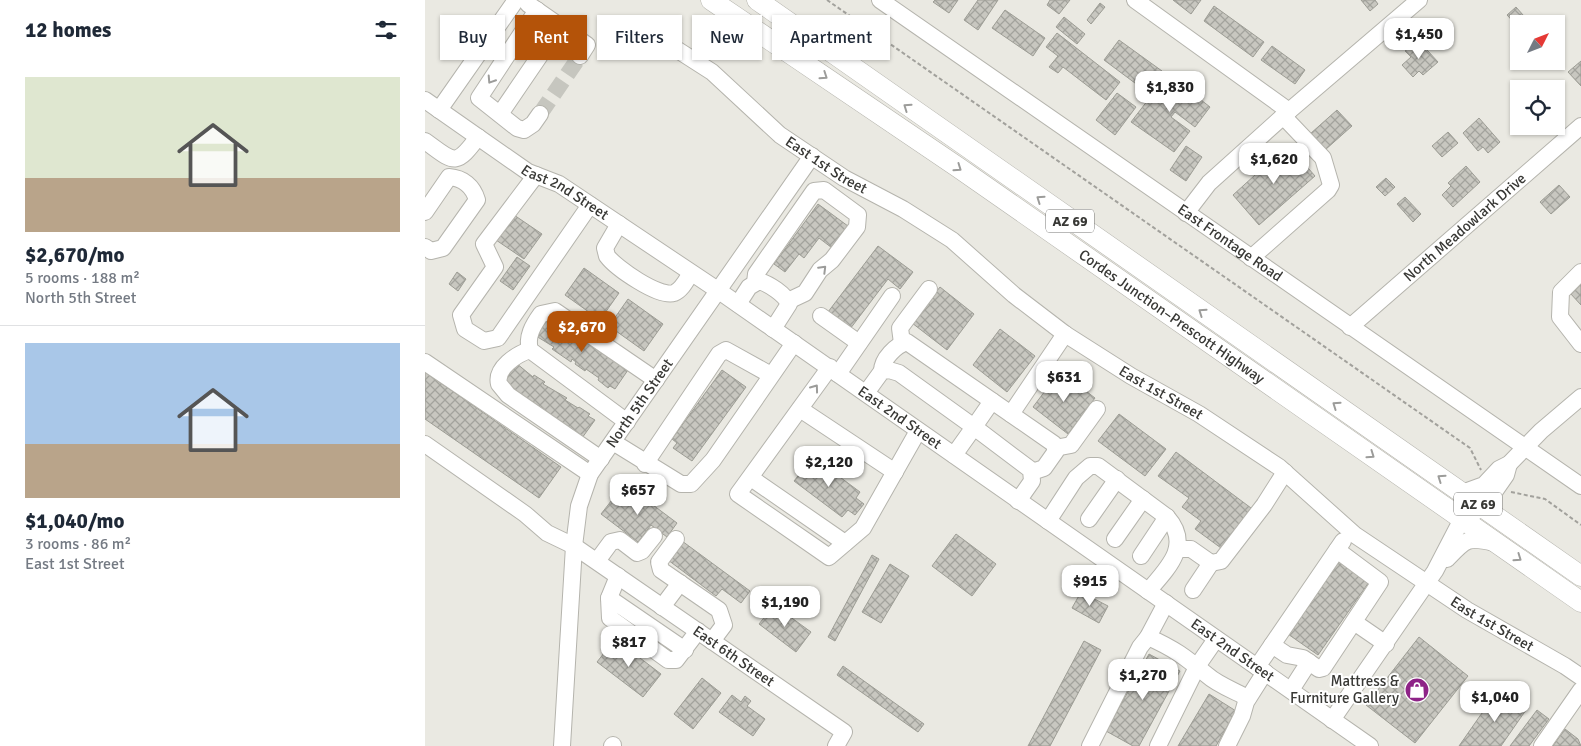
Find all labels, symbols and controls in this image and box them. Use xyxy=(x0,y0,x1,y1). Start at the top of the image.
chip: Buy xyxy=(440,15,505,60)
chip: Rent xyxy=(515,15,587,60)
chip: Filters xyxy=(597,15,682,60)
chip: New xyxy=(692,15,762,60)
chip: Apartment xyxy=(772,15,890,60)
north arrow xyxy=(1510,15,1565,70)
map controls xyxy=(1510,15,1565,135)
icon: filters xyxy=(372,16,400,44)
text: 12 homes xyxy=(25,17,111,43)
pin: $1,450 xyxy=(1378,18,1460,60)
text: $1,450 xyxy=(1395,24,1443,44)
one-way arrow xyxy=(818,70,828,79)
pin: $1,830 xyxy=(1129,70,1211,113)
one-way arrow xyxy=(487,75,497,84)
text: $1,830 xyxy=(1146,77,1194,97)
button: locate xyxy=(1510,80,1565,135)
one-way arrow xyxy=(903,104,912,113)
icon: home xyxy=(168,110,258,200)
street label: East 1st Street xyxy=(782,132,870,198)
pin: $1,620 xyxy=(1233,142,1315,185)
text: $1,620 xyxy=(1250,149,1298,169)
street label: East 2nd Street xyxy=(517,161,612,224)
one-way arrow xyxy=(952,162,962,171)
street label: North Meadowlark Drive xyxy=(1400,169,1530,285)
one-way arrow xyxy=(1036,196,1046,205)
street label: East Frontage Road xyxy=(1174,200,1286,285)
road number: AZ 69 xyxy=(1046,210,1094,232)
text: $2,670/mo xyxy=(25,242,124,268)
street label: Cordes Junction–Prescott Highway xyxy=(1075,245,1268,387)
one-way arrow xyxy=(817,266,826,275)
text: 5 rooms · 188 m² xyxy=(25,268,140,288)
text: North 5th Street xyxy=(25,288,136,308)
one-way arrow xyxy=(1198,309,1208,318)
pin: $2,670 xyxy=(541,310,623,353)
text: $2,670 xyxy=(558,317,606,337)
street label: North 5th Street xyxy=(602,355,677,451)
pin: $631 xyxy=(1034,360,1094,403)
street label: East 1st Street xyxy=(1116,362,1207,423)
text: $631 xyxy=(1047,367,1081,387)
icon: home xyxy=(168,375,258,465)
street label: East 2nd Street xyxy=(855,382,945,453)
one-way arrow xyxy=(809,385,817,394)
one-way arrow xyxy=(1332,402,1341,411)
pin: $2,120 xyxy=(788,446,870,488)
one-way arrow xyxy=(1365,449,1375,458)
text: $2,120 xyxy=(805,452,853,472)
pin: $657 xyxy=(608,474,668,516)
one-way arrow xyxy=(1437,475,1446,484)
text: $657 xyxy=(621,480,655,500)
road number: AZ 69 xyxy=(1454,492,1502,516)
text: $1,040/mo xyxy=(25,508,124,534)
text: 3 rooms · 86 m² xyxy=(25,534,131,554)
one-way arrow xyxy=(1512,552,1522,561)
text: East 1st Street xyxy=(25,554,125,574)
pin: $915 xyxy=(1060,564,1120,607)
text: $915 xyxy=(1073,571,1107,591)
pin: $1,190 xyxy=(744,586,826,628)
text: $1,190 xyxy=(761,592,809,612)
street label: East 1st Street xyxy=(1447,592,1537,655)
street label: East 2nd Street xyxy=(1187,615,1278,685)
street label: East 6th Street xyxy=(689,622,778,690)
pin: $817 xyxy=(599,626,659,668)
text: $817 xyxy=(612,632,646,652)
pin: $1,270 xyxy=(1102,658,1184,701)
text: $1,270 xyxy=(1119,665,1167,685)
place label: Mattress & Furniture Gallery xyxy=(1290,672,1400,707)
shop icon: Mattress & Furniture Gallery xyxy=(1404,677,1430,703)
pin: $1,040 xyxy=(1454,680,1536,723)
text: $1,040 xyxy=(1471,687,1519,707)

